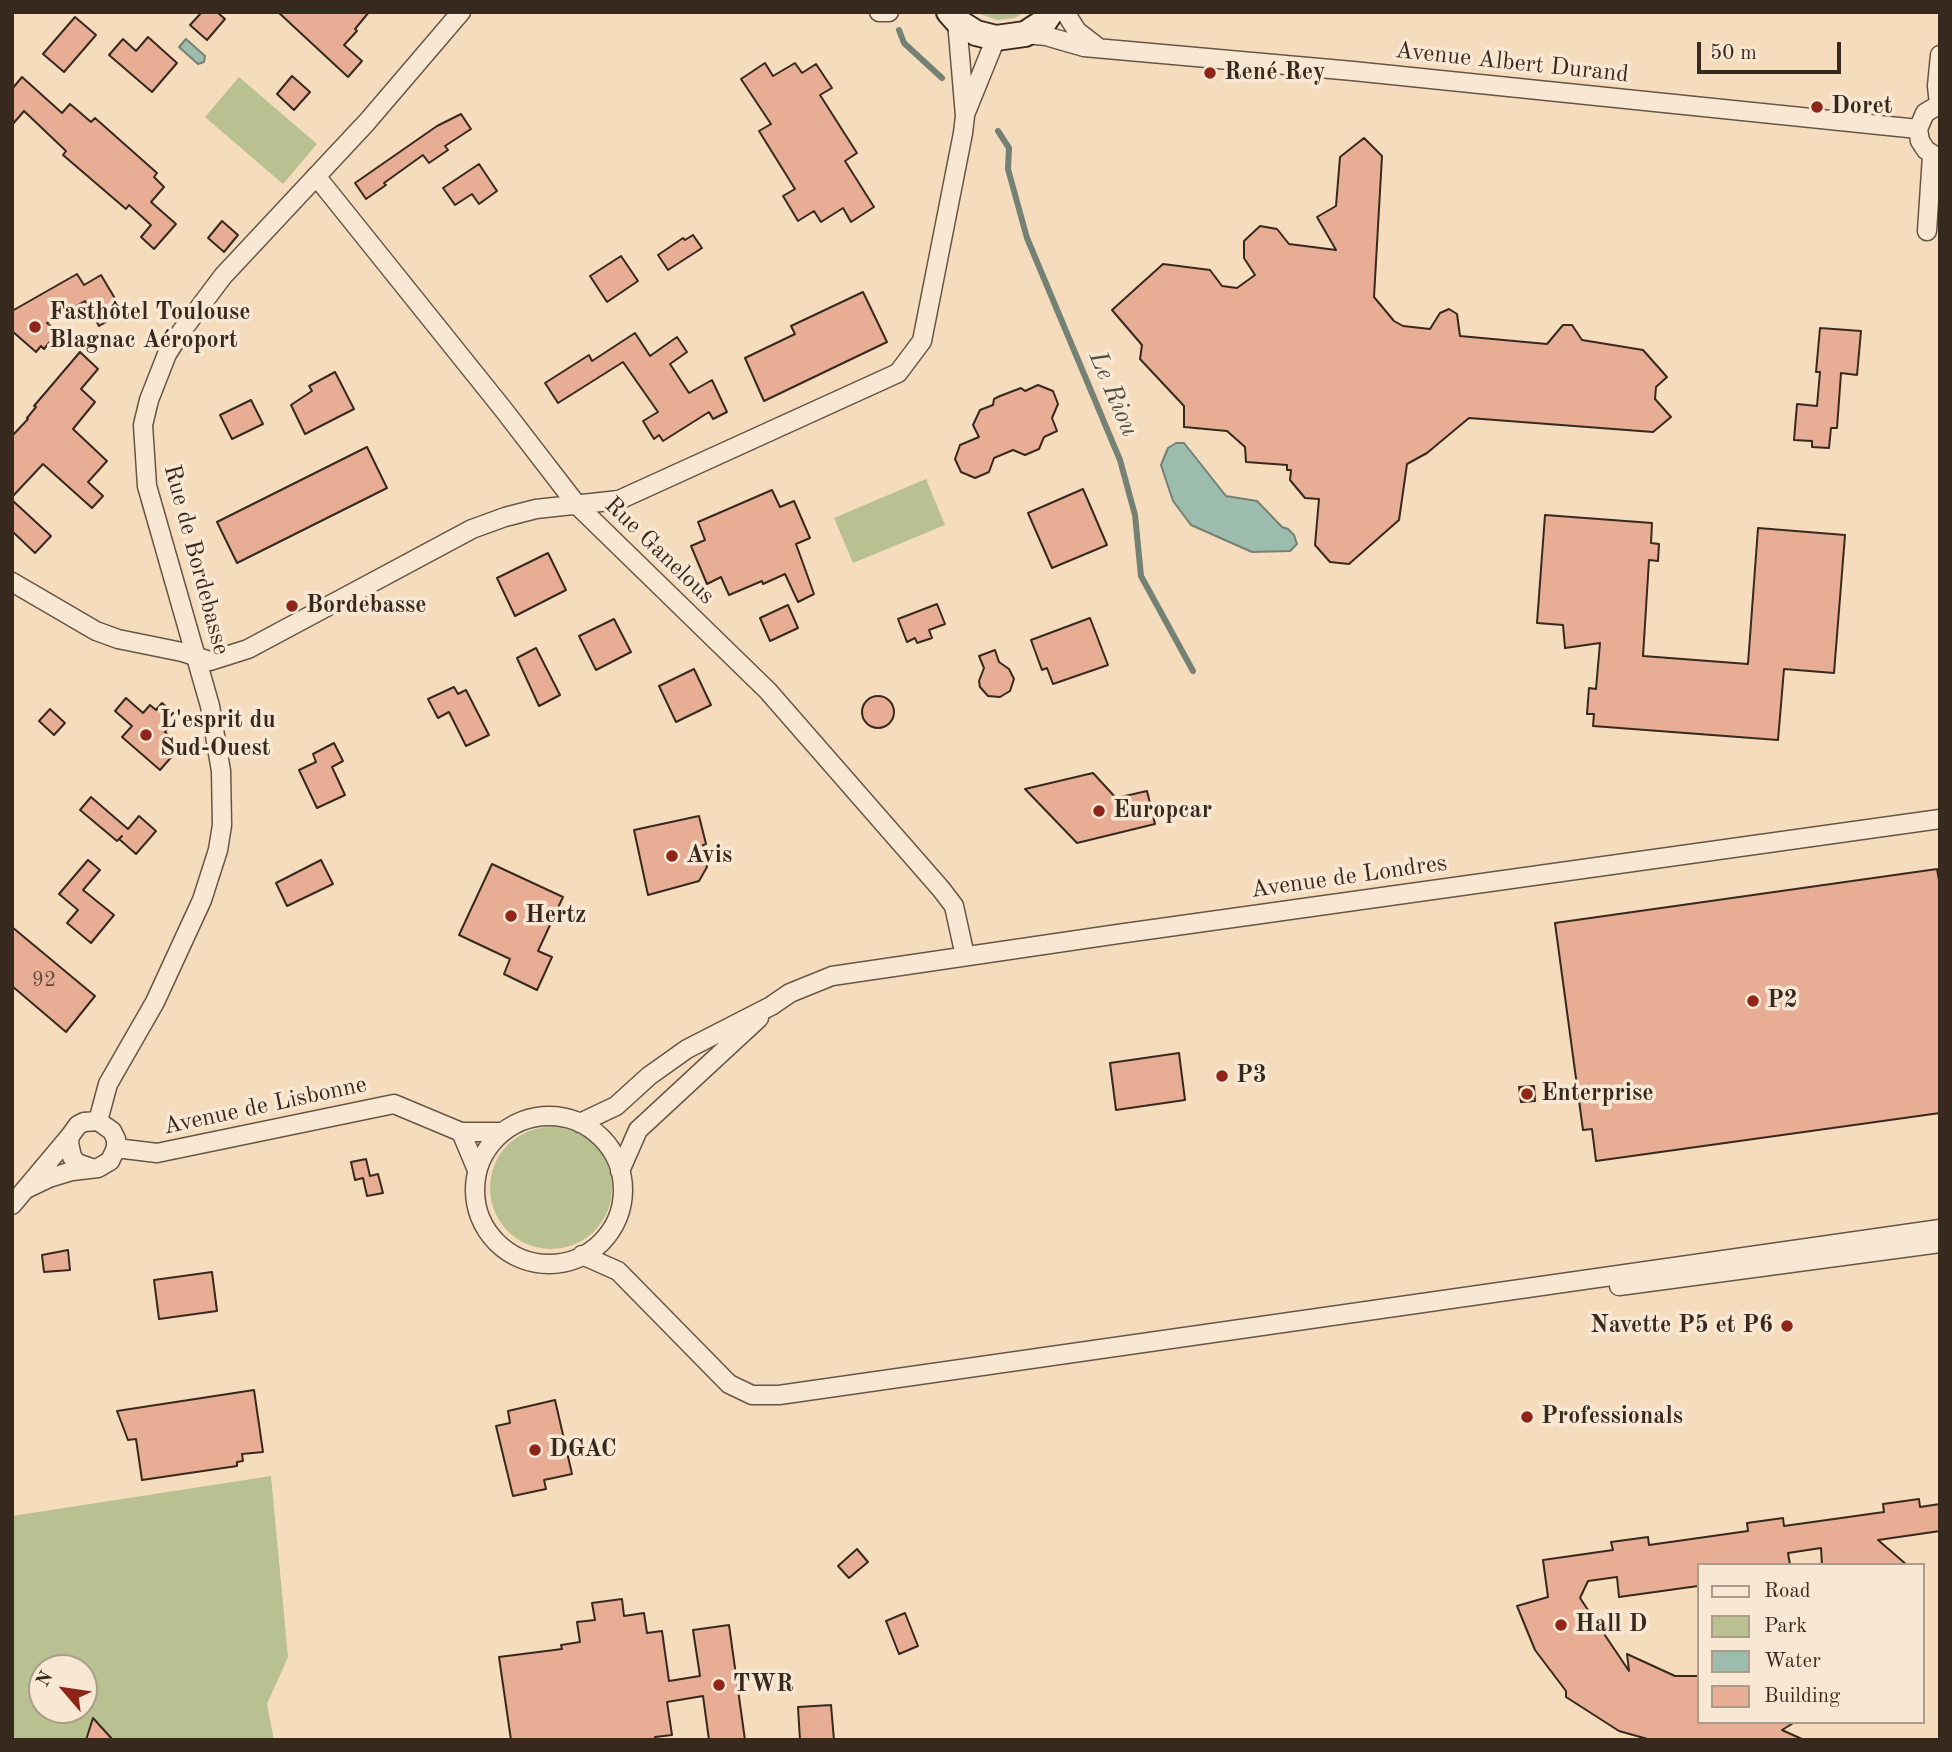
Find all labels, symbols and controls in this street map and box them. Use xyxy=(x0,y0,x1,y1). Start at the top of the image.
scale bar xyxy=(1700,28,1843,72)
street label: Avenue Albert Durand xyxy=(1394,36,1630,90)
text: 50 m xyxy=(1710,43,1757,64)
place label: René Rey xyxy=(1224,59,1326,87)
marker: René Rey xyxy=(1202,65,1218,81)
place label: Doret xyxy=(1831,93,1892,121)
marker: Doret xyxy=(1809,99,1825,115)
place label: Fasthôtel Toulouse Blagnac Aéroport xyxy=(49,299,251,355)
marker: Fasthôtel Toulouse Blagnac Aéroport xyxy=(27,319,43,335)
water label: Le Riou xyxy=(1081,347,1145,441)
street label: Rue de Bordebasse xyxy=(157,462,235,658)
street label: Rue Ganelous xyxy=(598,491,720,611)
place label: Bordebasse xyxy=(306,592,427,620)
marker: Bordebasse xyxy=(284,598,300,614)
place label: L'esprit du Sud-Ouest xyxy=(160,707,276,763)
marker: L'esprit du Sud-Ouest xyxy=(138,727,154,743)
place label: Europcar xyxy=(1113,797,1212,825)
marker: Europcar xyxy=(1091,803,1107,819)
place label: Avis xyxy=(686,842,732,870)
marker: Avis xyxy=(664,848,680,864)
street label: Avenue de Londres xyxy=(1249,849,1449,905)
place label: Hertz xyxy=(525,902,586,930)
marker: Hertz xyxy=(503,908,519,924)
house number: 92 xyxy=(32,967,56,993)
place label: P2 xyxy=(1767,987,1798,1015)
marker: P2 xyxy=(1745,993,1761,1009)
place label: P3 xyxy=(1236,1062,1267,1090)
marker: P3 xyxy=(1214,1068,1230,1084)
street label: Avenue de Lisbonne xyxy=(161,1070,369,1142)
place label: Enterprise xyxy=(1541,1080,1654,1108)
marker: Enterprise xyxy=(1519,1086,1535,1102)
place label: Navette P5 et P6 xyxy=(1590,1312,1773,1340)
marker: Navette P5 et P6 xyxy=(1779,1318,1795,1334)
place label: Professionals xyxy=(1541,1403,1683,1431)
marker: Professionals xyxy=(1519,1409,1535,1425)
place label: DGAC xyxy=(549,1436,617,1464)
marker: DGAC xyxy=(527,1442,543,1458)
legend xyxy=(1696,1563,1924,1724)
text: Road xyxy=(1764,1581,1811,1602)
place label: Hall D xyxy=(1575,1611,1647,1639)
text: Park xyxy=(1764,1616,1807,1637)
marker: Hall D xyxy=(1553,1617,1569,1633)
text: Water xyxy=(1764,1651,1821,1672)
north arrow xyxy=(28,1654,98,1724)
text: N xyxy=(34,1669,58,1691)
place label: TWR xyxy=(733,1671,794,1699)
marker: TWR xyxy=(711,1677,727,1693)
text: Building xyxy=(1764,1686,1840,1707)

